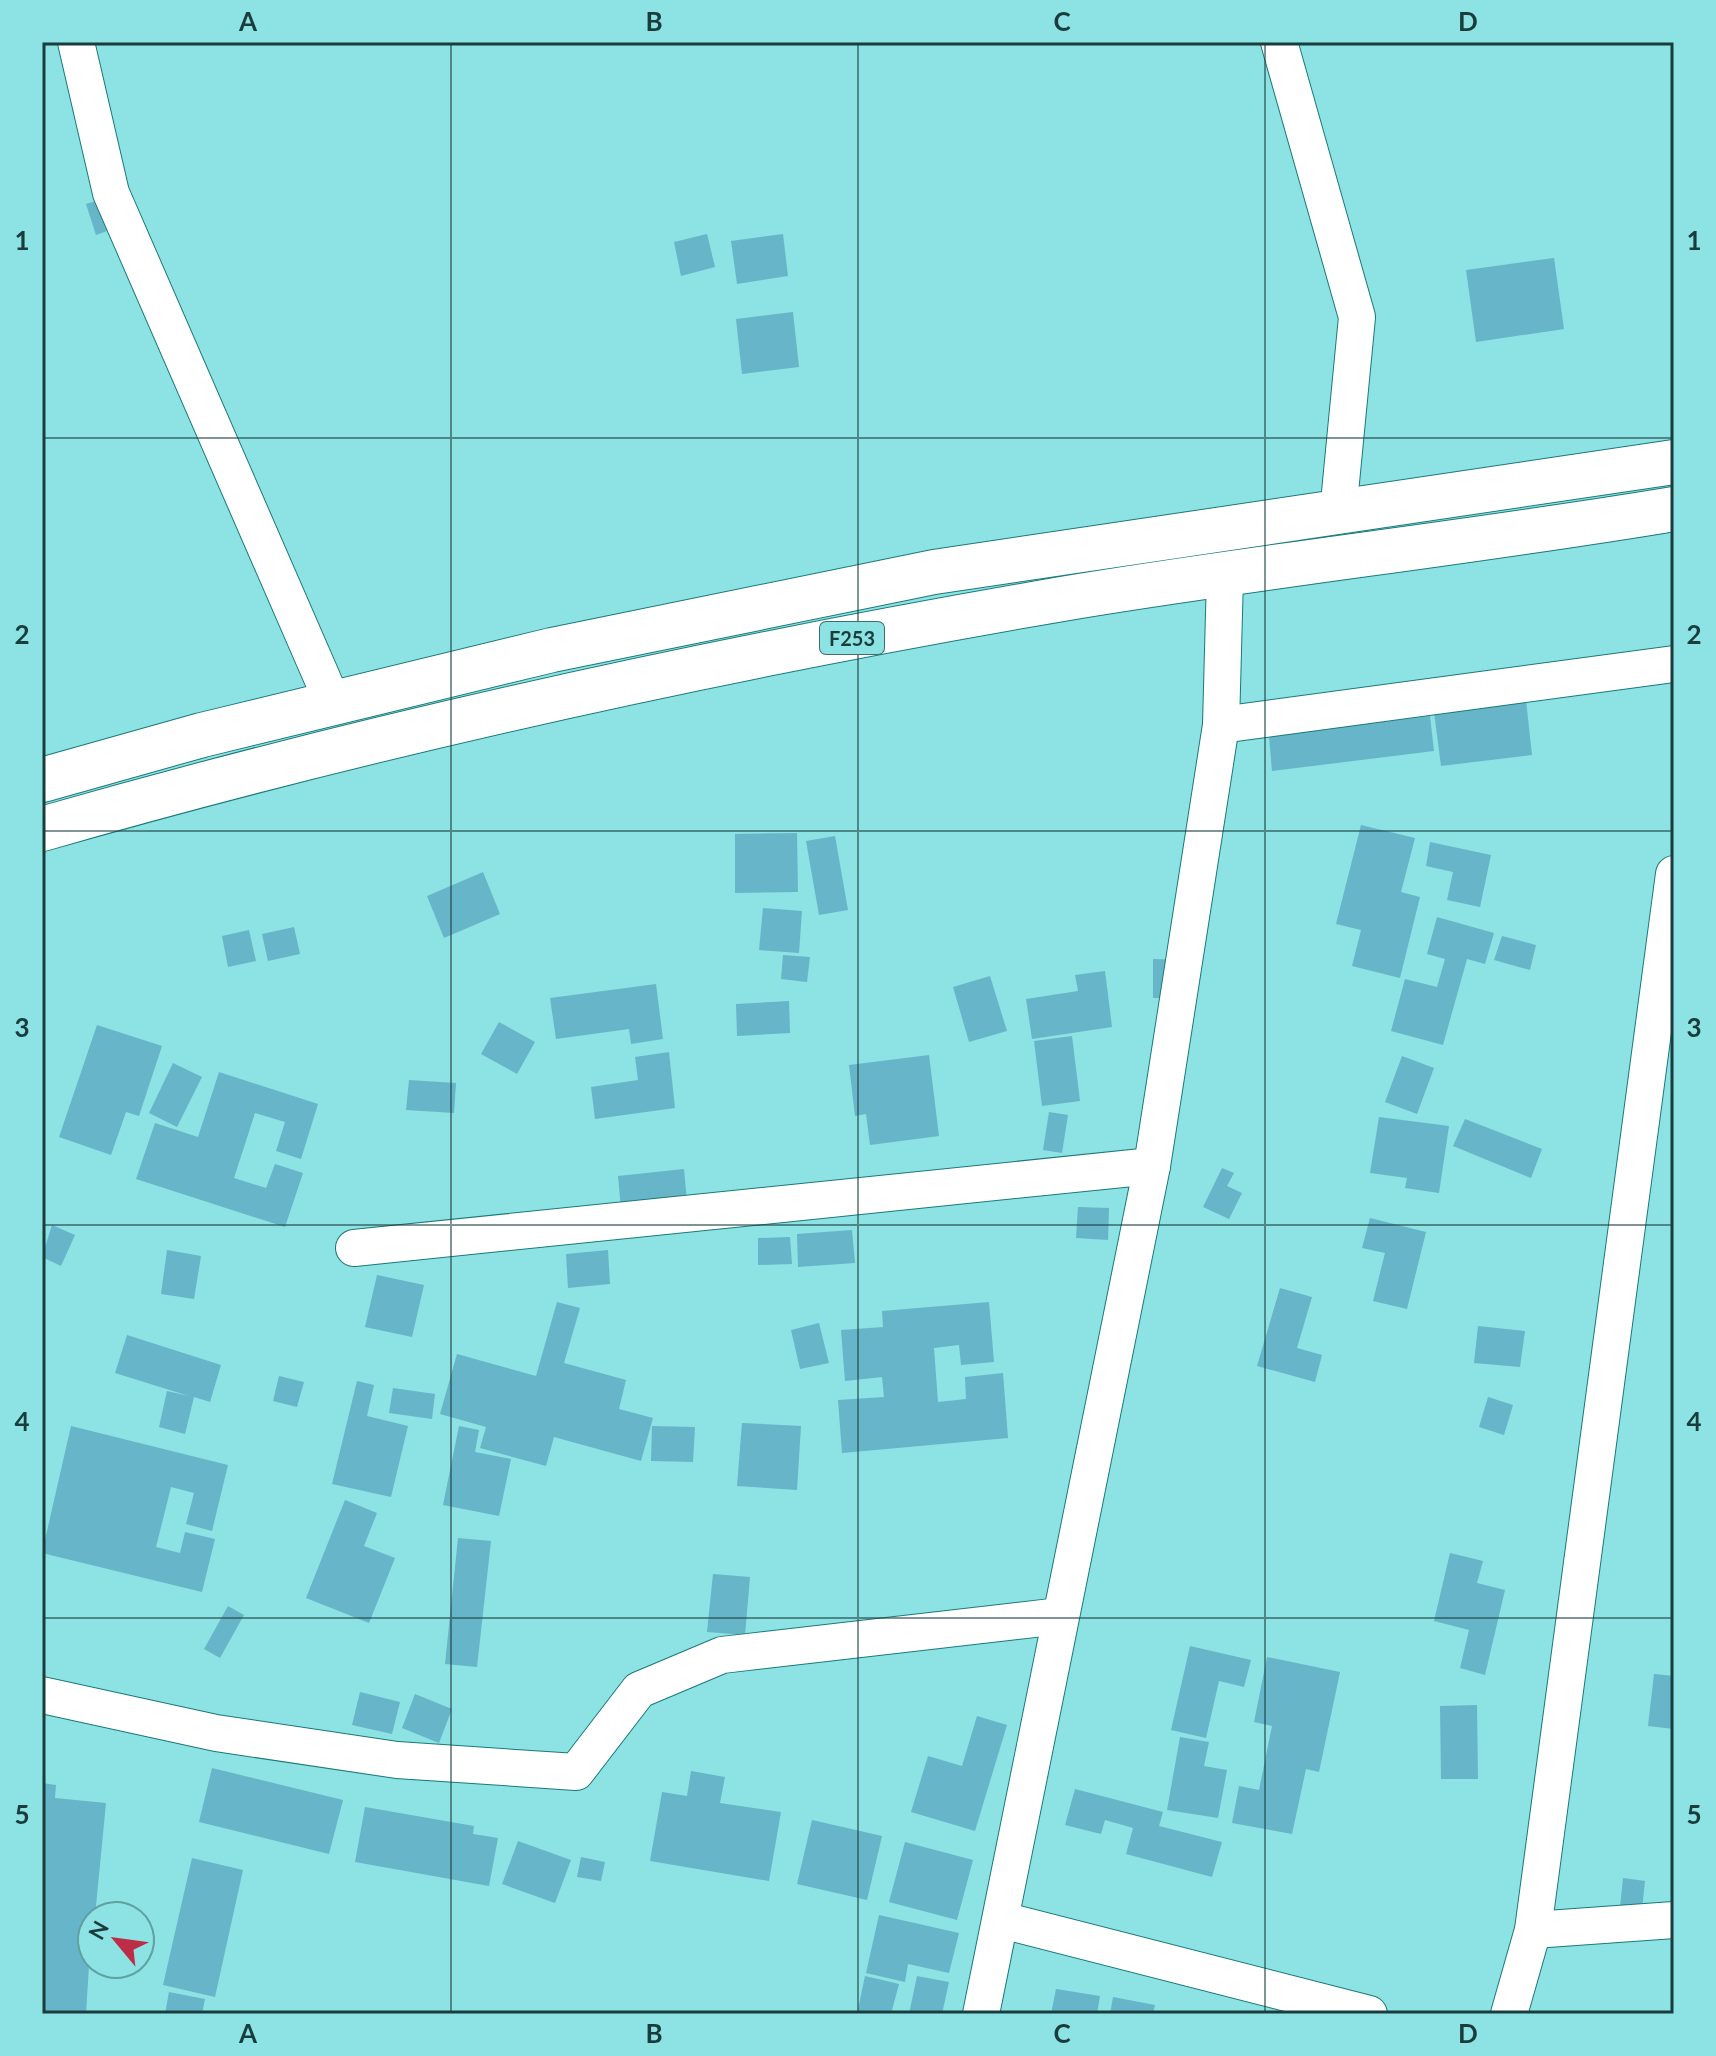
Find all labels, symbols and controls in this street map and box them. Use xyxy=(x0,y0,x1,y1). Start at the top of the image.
text: A xyxy=(238,5,258,37)
text: B xyxy=(645,5,663,37)
text: C xyxy=(1053,5,1071,37)
text: D xyxy=(1458,5,1478,37)
text: 1 xyxy=(14,224,30,256)
text: 1 xyxy=(1686,224,1702,256)
text: 2 xyxy=(14,618,30,650)
text: 2 xyxy=(1686,618,1702,650)
road number: F253 xyxy=(820,622,884,654)
text: 3 xyxy=(14,1011,30,1043)
text: 3 xyxy=(1686,1011,1702,1043)
text: 4 xyxy=(14,1405,30,1437)
text: 4 xyxy=(1686,1405,1702,1437)
text: 5 xyxy=(14,1798,30,1830)
text: 5 xyxy=(1686,1798,1702,1830)
north arrow xyxy=(76,1900,156,1980)
text: N xyxy=(82,1916,114,1944)
text: A xyxy=(238,2017,258,2049)
text: B xyxy=(645,2017,663,2049)
text: C xyxy=(1053,2017,1071,2049)
text: D xyxy=(1458,2017,1478,2049)

